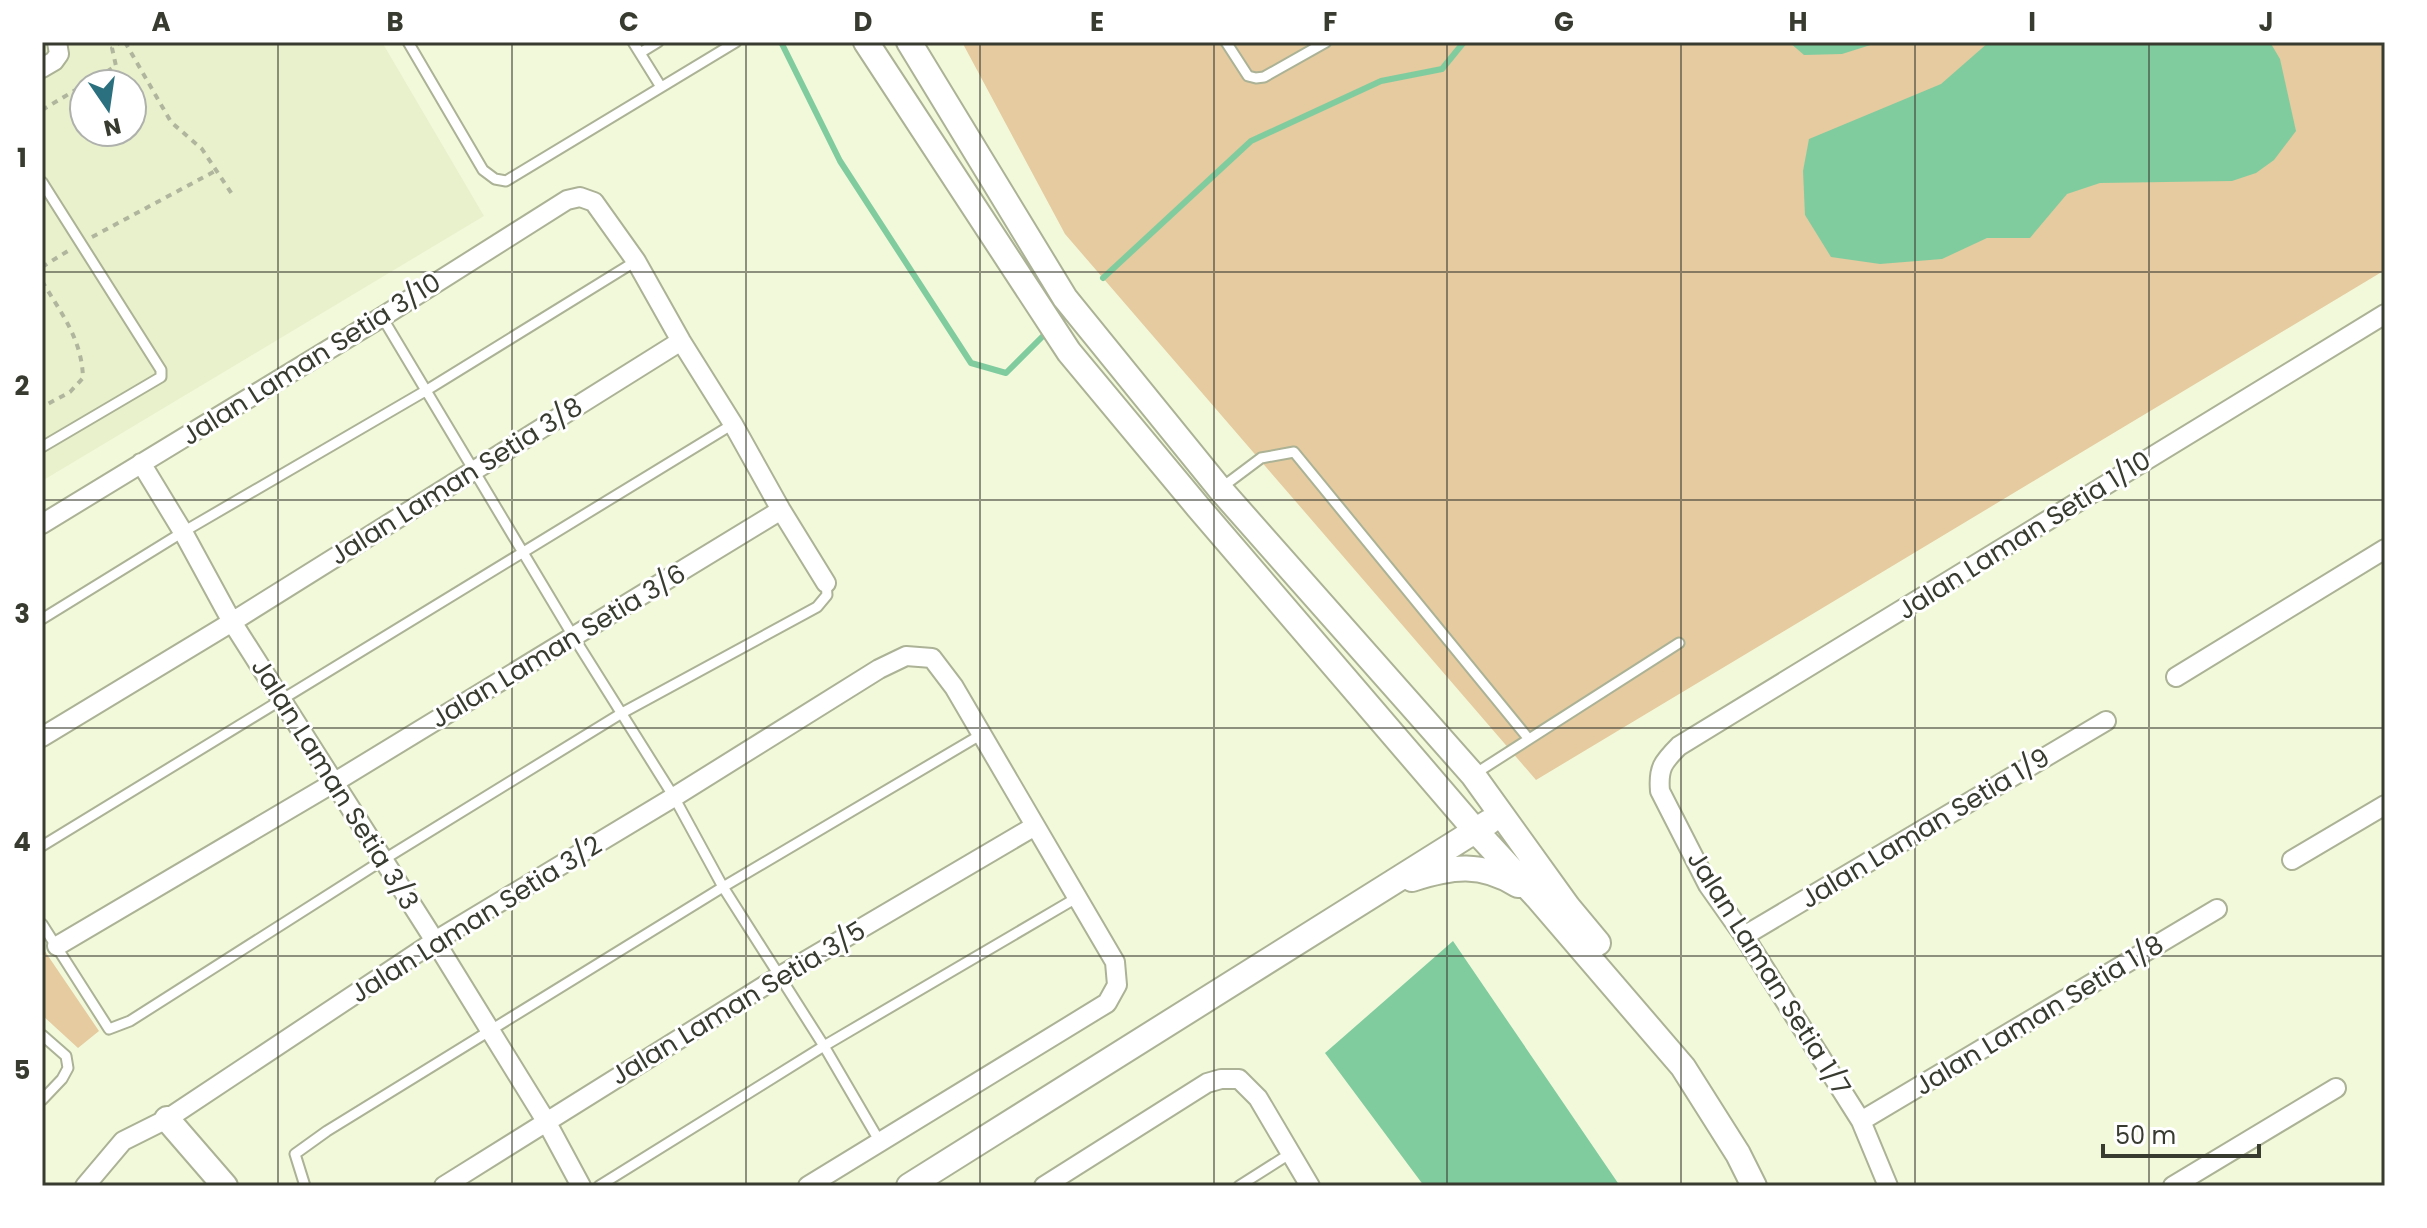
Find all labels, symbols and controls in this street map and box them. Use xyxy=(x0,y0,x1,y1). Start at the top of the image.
text: A xyxy=(151,4,171,40)
text: B xyxy=(386,4,404,40)
text: C xyxy=(619,4,639,40)
text: D xyxy=(854,4,873,40)
text: E xyxy=(1090,4,1104,40)
text: F xyxy=(1323,4,1337,40)
text: G xyxy=(1554,4,1574,40)
text: H xyxy=(1788,4,1808,40)
text: I xyxy=(2028,4,2036,40)
text: J xyxy=(2258,4,2274,40)
north arrow xyxy=(68,68,148,148)
text: N xyxy=(101,110,124,144)
text: 1 xyxy=(17,140,27,176)
street label: Jalan Laman Setia 3/10 xyxy=(174,264,448,454)
text: 2 xyxy=(15,368,30,404)
street label: Jalan Laman Setia 3/8 xyxy=(323,388,589,574)
street label: Jalan Laman Setia 1/10 xyxy=(1890,442,2158,628)
street label: Jalan Laman Setia 3/6 xyxy=(424,555,692,737)
text: 3 xyxy=(14,596,30,632)
street label: Jalan Laman Setia 3/3 xyxy=(243,651,427,917)
street label: Jalan Laman Setia 1/9 xyxy=(1794,739,2056,917)
text: 4 xyxy=(13,824,31,860)
street label: Jalan Laman Setia 3/2 xyxy=(343,827,609,1011)
street label: Jalan Laman Setia 1/7 xyxy=(1679,844,1859,1102)
street label: Jalan Laman Setia 3/5 xyxy=(604,913,872,1093)
street label: Jalan Laman Setia 1/8 xyxy=(1908,926,2170,1104)
text: 5 xyxy=(14,1052,30,1088)
scale bar xyxy=(2103,1108,2259,1158)
text: 50 m xyxy=(2115,1119,2176,1152)

